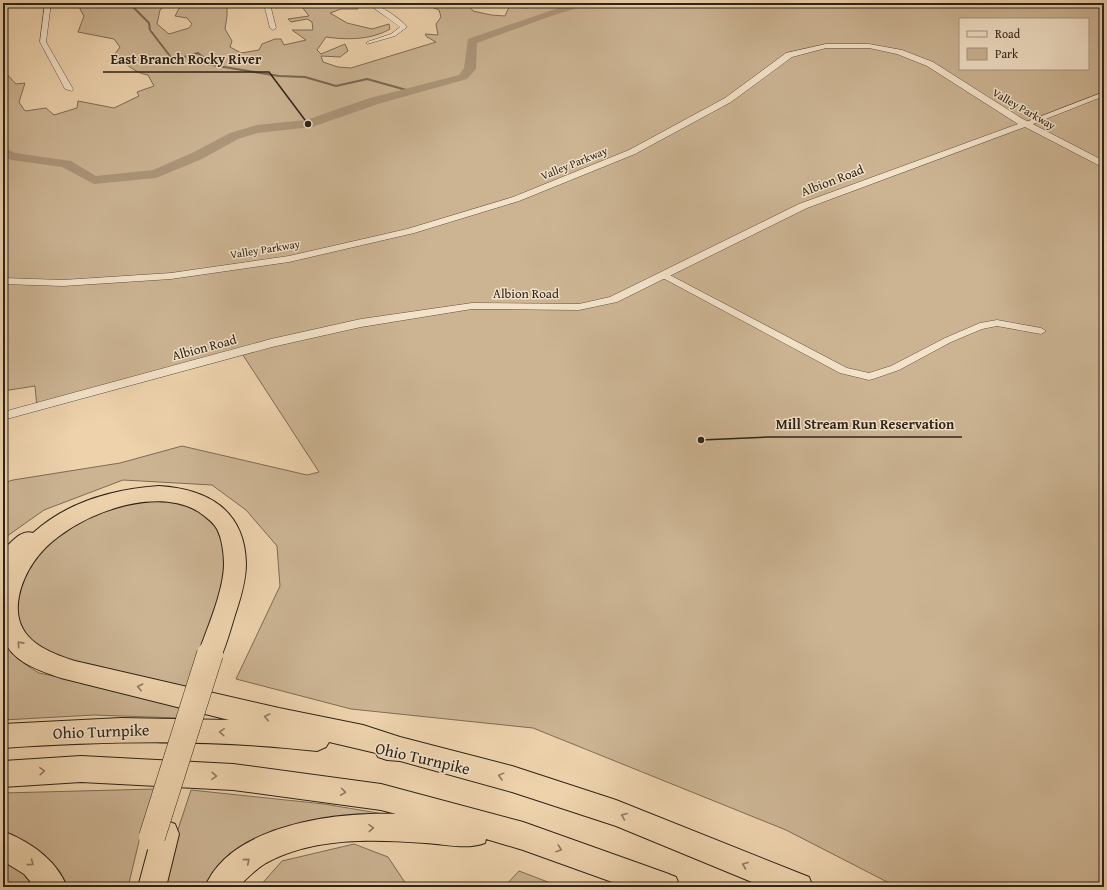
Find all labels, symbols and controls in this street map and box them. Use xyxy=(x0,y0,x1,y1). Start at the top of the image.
legend xyxy=(959,18,1089,70)
text: Road xyxy=(995,25,1021,42)
text: Park xyxy=(995,45,1019,62)
callout: East Branch Rocky River xyxy=(103,46,269,72)
text: East Branch Rocky River xyxy=(111,49,262,69)
street label: Valley Parkway xyxy=(989,84,1059,134)
street label: Valley Parkway xyxy=(538,142,610,184)
street label: Albion Road xyxy=(798,160,866,201)
street label: Valley Parkway xyxy=(229,235,302,262)
street label: Albion Road xyxy=(493,284,559,303)
street label: Albion Road xyxy=(170,330,238,365)
callout: Mill Stream Run Reservation xyxy=(768,411,962,437)
text: Mill Stream Run Reservation xyxy=(776,414,955,434)
one-way arrow xyxy=(17,641,25,649)
one-way arrow xyxy=(137,684,144,692)
one-way arrow xyxy=(264,714,270,722)
street label: Ohio Turnpike xyxy=(52,717,150,745)
one-way arrow xyxy=(219,727,225,736)
street label: Ohio Turnpike xyxy=(373,735,473,781)
one-way arrow xyxy=(39,767,45,776)
one-way arrow xyxy=(211,771,217,780)
one-way arrow xyxy=(498,772,505,781)
one-way arrow xyxy=(339,787,346,796)
one-way arrow xyxy=(621,813,628,821)
one-way arrow xyxy=(368,824,374,832)
one-way arrow xyxy=(556,845,563,853)
one-way arrow xyxy=(26,858,33,865)
one-way arrow xyxy=(243,858,250,865)
one-way arrow xyxy=(742,861,749,869)

